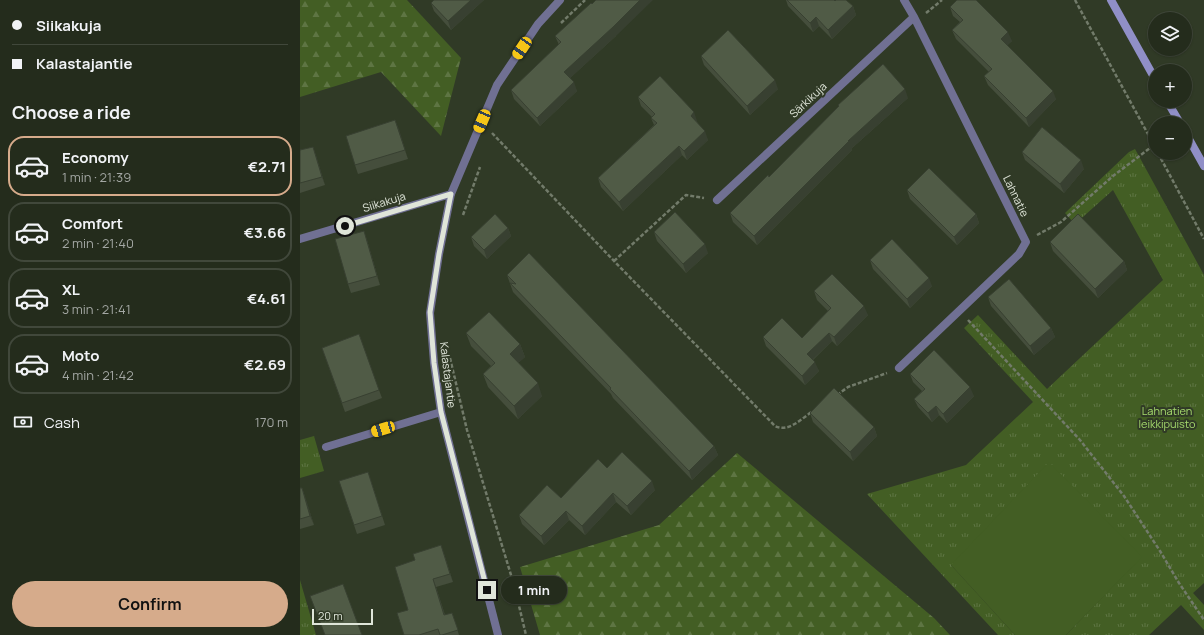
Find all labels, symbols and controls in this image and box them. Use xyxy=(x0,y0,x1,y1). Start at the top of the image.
map controls xyxy=(1148,12,1192,160)
button: layers xyxy=(1148,12,1192,56)
text: Siikakuja xyxy=(36,15,101,36)
car xyxy=(510,35,534,61)
text: Kalastajantie xyxy=(36,53,133,74)
button: + xyxy=(1148,64,1192,108)
street label: Särkikuja xyxy=(786,79,830,121)
text: Choose a ride xyxy=(12,100,131,124)
car xyxy=(472,108,492,134)
button: − xyxy=(1148,116,1192,160)
text: Economy xyxy=(62,147,129,168)
icon: car xyxy=(14,148,50,184)
text: €2.71 xyxy=(248,156,286,177)
text: 1 min · 21:39 xyxy=(62,168,131,186)
street label: Lahnatie xyxy=(1000,173,1033,219)
street label: Siikakuja xyxy=(360,188,407,215)
text: Comfort xyxy=(62,213,123,234)
icon: car xyxy=(14,214,50,250)
route start xyxy=(336,217,354,235)
text: €3.66 xyxy=(244,222,286,243)
text: 2 min · 21:40 xyxy=(62,234,134,252)
text: XL xyxy=(62,279,80,300)
icon: car xyxy=(14,280,50,316)
text: €4.61 xyxy=(247,288,286,309)
text: 3 min · 21:41 xyxy=(62,300,131,318)
street label: Kalastajantie xyxy=(437,341,460,409)
text: Moto xyxy=(62,345,99,366)
icon: car xyxy=(14,346,50,382)
text: €2.69 xyxy=(244,354,286,375)
text: 4 min · 21:42 xyxy=(62,366,134,384)
park label: Lahnatien leikkipuisto xyxy=(1138,403,1196,431)
icon: cash xyxy=(12,411,34,433)
text: Cash xyxy=(44,412,80,433)
text: 170 m xyxy=(255,413,288,431)
car xyxy=(370,420,396,438)
callout: 1 min xyxy=(501,576,567,604)
button: Confirm xyxy=(12,581,288,627)
route end xyxy=(478,581,496,599)
text: 1 min xyxy=(518,581,550,599)
scale bar xyxy=(312,607,373,626)
text: 20 m xyxy=(318,608,343,623)

